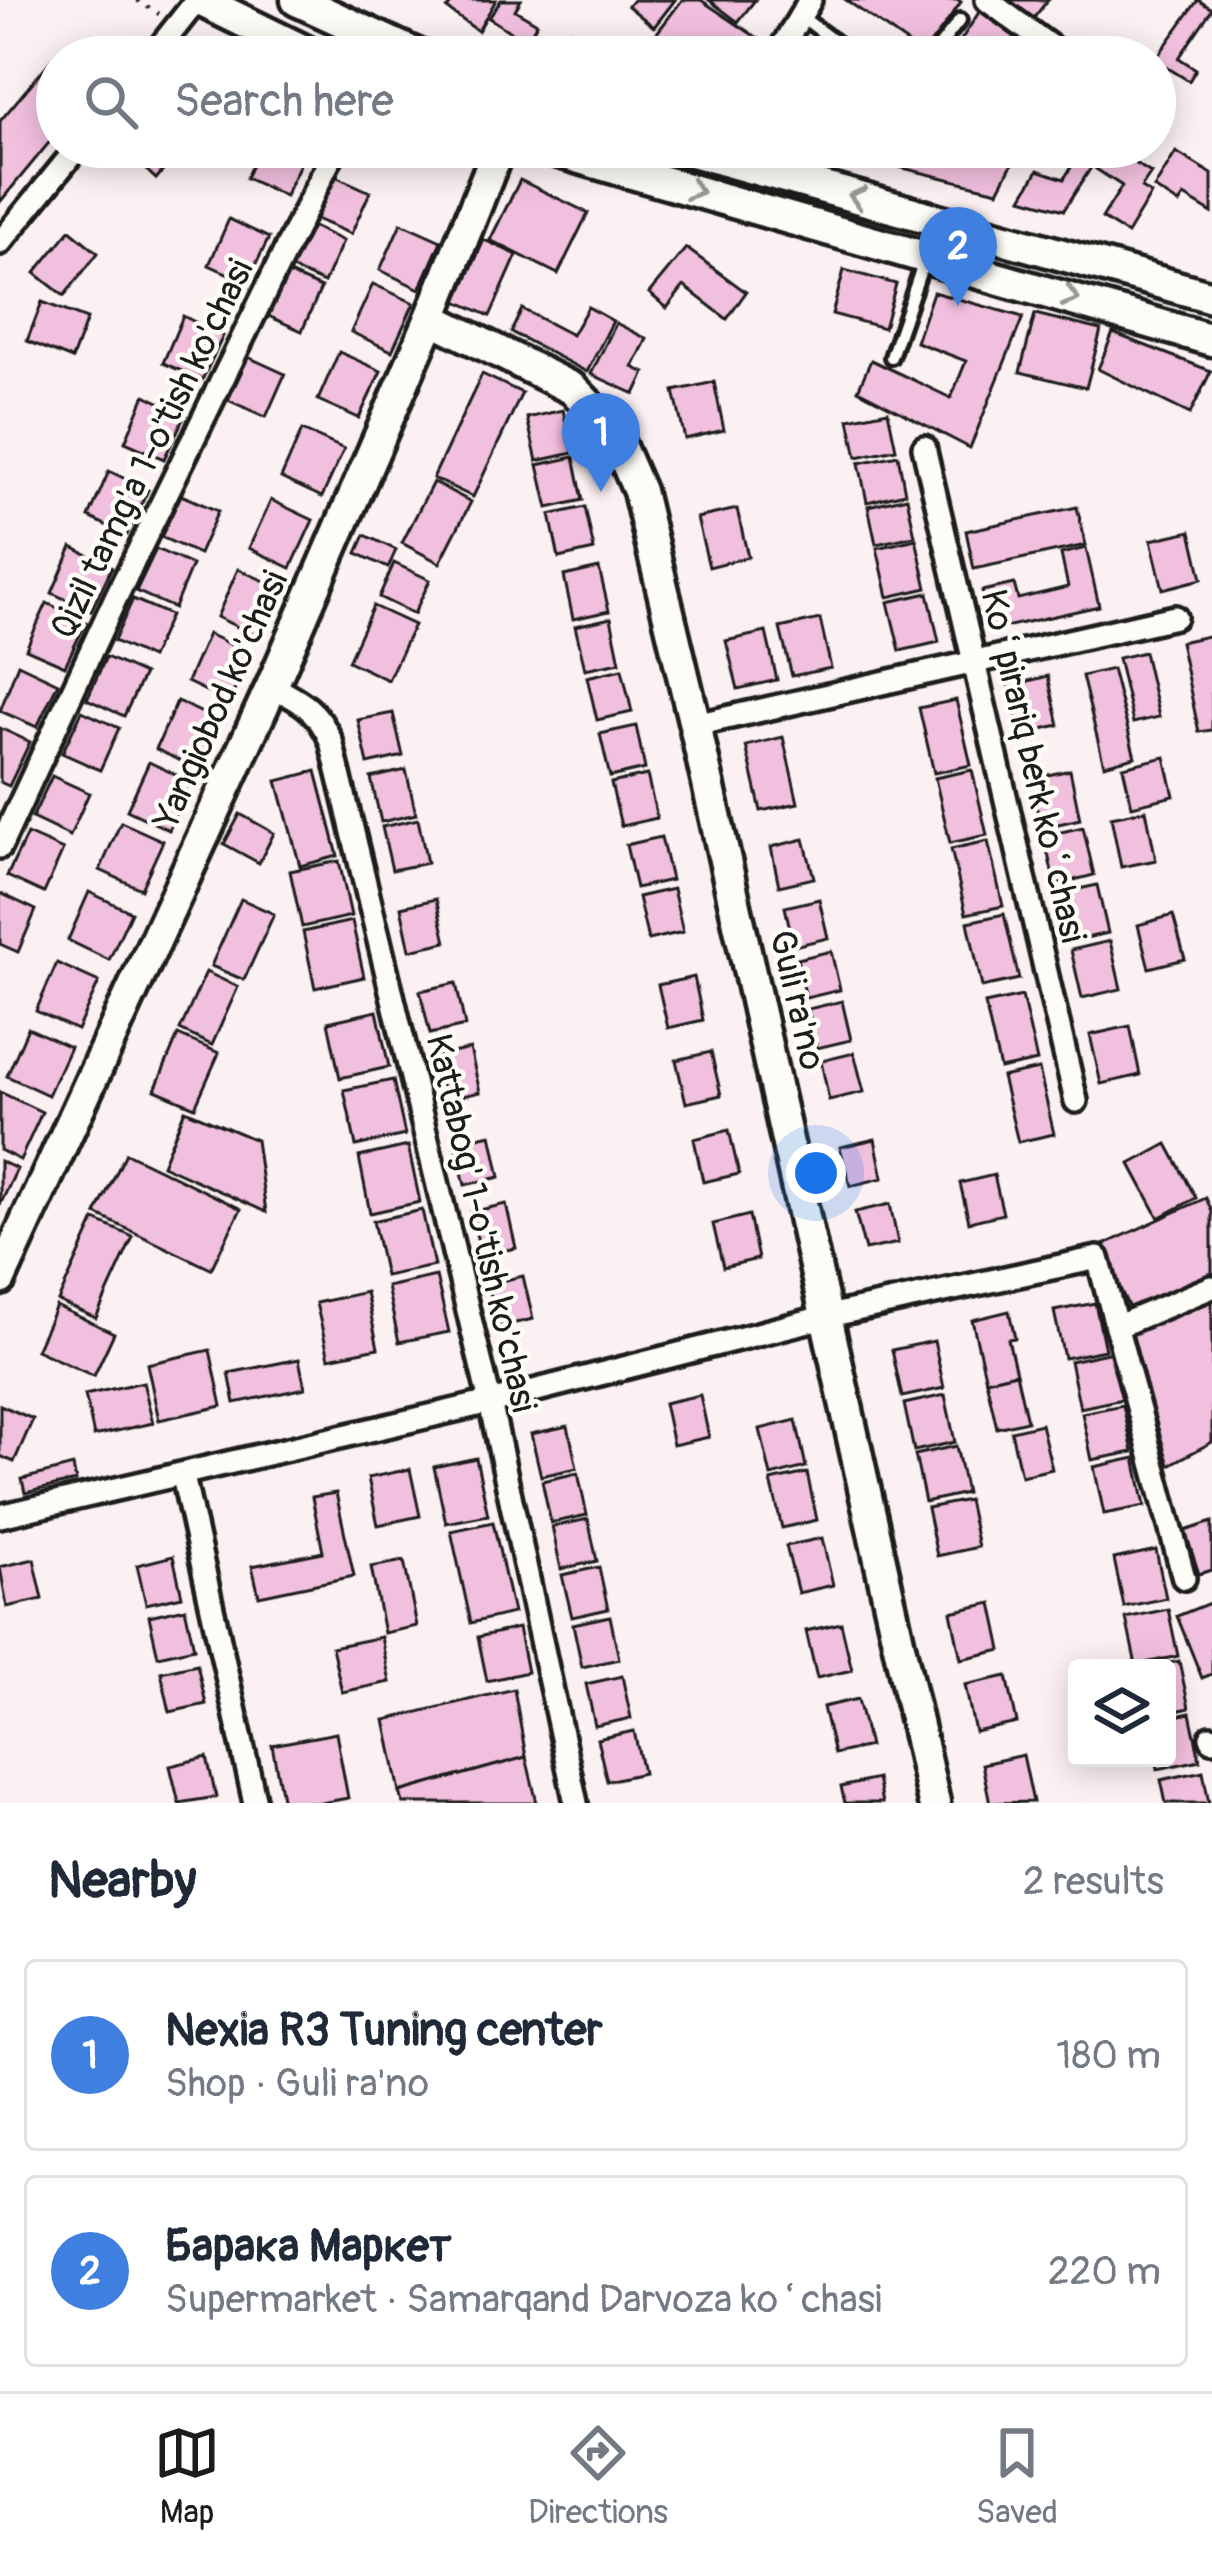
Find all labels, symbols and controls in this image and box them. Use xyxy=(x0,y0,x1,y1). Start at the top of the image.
search box xyxy=(36,36,1176,168)
icon: search xyxy=(78,69,144,135)
text: Search here xyxy=(174,74,394,130)
one-way arrow xyxy=(684,176,705,201)
one-way arrow xyxy=(847,186,868,211)
pin: 2 xyxy=(919,207,997,306)
street label: Qizil tamg'a 1-o'tish ko'chasi xyxy=(41,252,263,646)
one-way arrow xyxy=(1059,283,1080,308)
pin: 1 xyxy=(562,393,640,492)
street label: Yangiobod ko'chasi xyxy=(144,564,298,837)
street label: Koʻpirariq berk koʻchasi xyxy=(970,585,1096,947)
street label: Guli ra'no xyxy=(759,926,835,1074)
street label: Kattabog' 1-o'tish ko'chasi xyxy=(416,1030,546,1416)
your location xyxy=(786,1143,846,1203)
map controls xyxy=(1068,1659,1176,1767)
button: layers xyxy=(1068,1659,1176,1767)
text: Nearby xyxy=(48,1849,196,1913)
text: 2 results xyxy=(1023,1857,1164,1906)
text: Nexia R3 Tuning center xyxy=(165,2003,602,2059)
text: 1 xyxy=(82,2031,98,2080)
text: 180 m xyxy=(1056,2031,1161,2080)
text: Shop · Guli ra'no xyxy=(165,2059,429,2108)
text: Барака Маркет xyxy=(165,2219,452,2275)
text: 2 xyxy=(79,2247,101,2296)
text: 220 m xyxy=(1048,2247,1161,2296)
text: Supermarket · Samarqand Darvoza koʻchasi xyxy=(165,2275,882,2324)
tab: Map xyxy=(154,2420,220,2533)
tab: Directions xyxy=(528,2420,668,2533)
tab: Saved xyxy=(976,2420,1058,2533)

